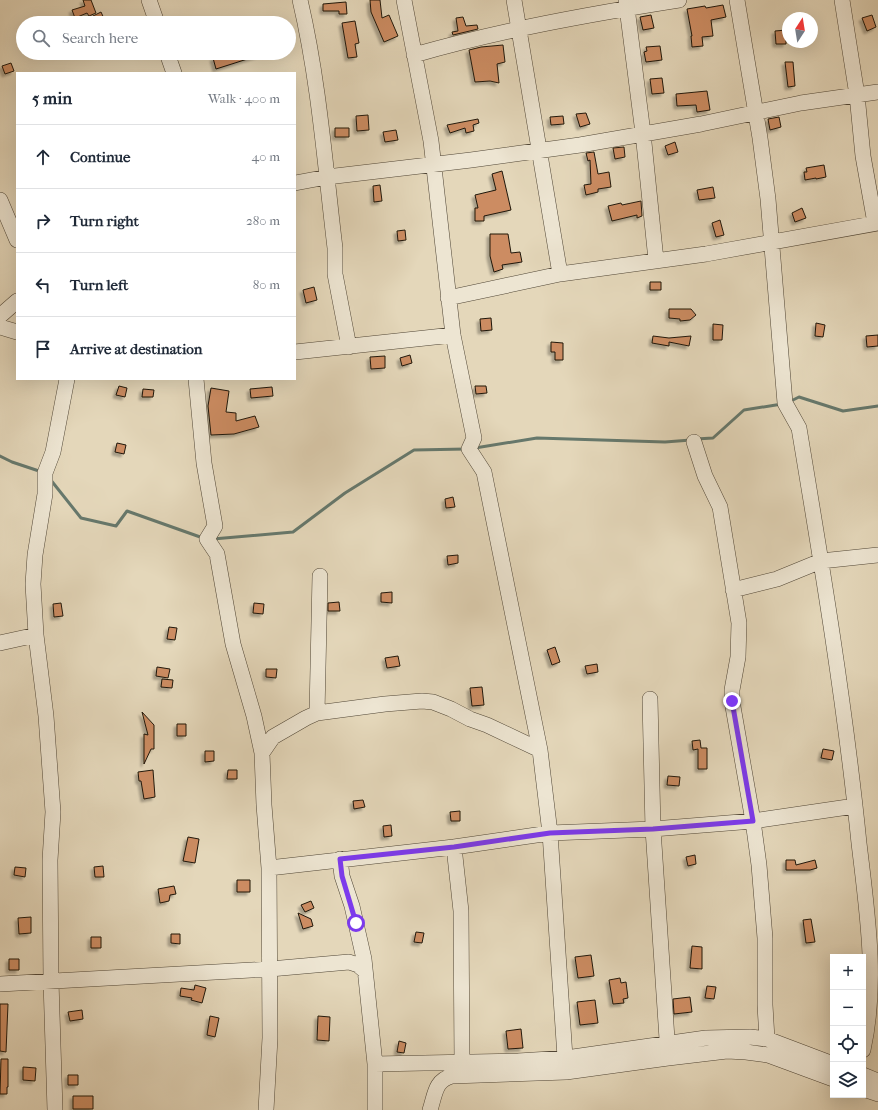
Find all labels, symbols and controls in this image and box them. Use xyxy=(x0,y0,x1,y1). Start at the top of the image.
north arrow xyxy=(782,12,818,48)
search box xyxy=(16,16,296,60)
icon: search xyxy=(30,27,52,49)
text: Search here xyxy=(62,29,138,47)
text: 5 min xyxy=(32,88,72,108)
text: Walk · 400 m xyxy=(208,91,280,106)
icon: ahead xyxy=(32,146,54,168)
text: Continue xyxy=(70,148,130,166)
text: 40 m xyxy=(252,149,280,164)
icon: right xyxy=(32,210,54,232)
text: Turn right xyxy=(70,212,139,230)
text: 280 m xyxy=(246,213,280,228)
icon: left xyxy=(32,274,54,296)
text: Turn left xyxy=(70,276,128,294)
text: 80 m xyxy=(253,277,280,292)
icon: arrive xyxy=(32,338,54,360)
text: Arrive at destination xyxy=(70,340,202,358)
route end xyxy=(723,692,741,710)
route start xyxy=(347,914,365,932)
map controls xyxy=(830,954,866,1098)
button: + xyxy=(830,954,866,990)
button: − xyxy=(830,990,866,1026)
button: locate xyxy=(830,1026,866,1062)
button: layers xyxy=(830,1062,866,1098)

